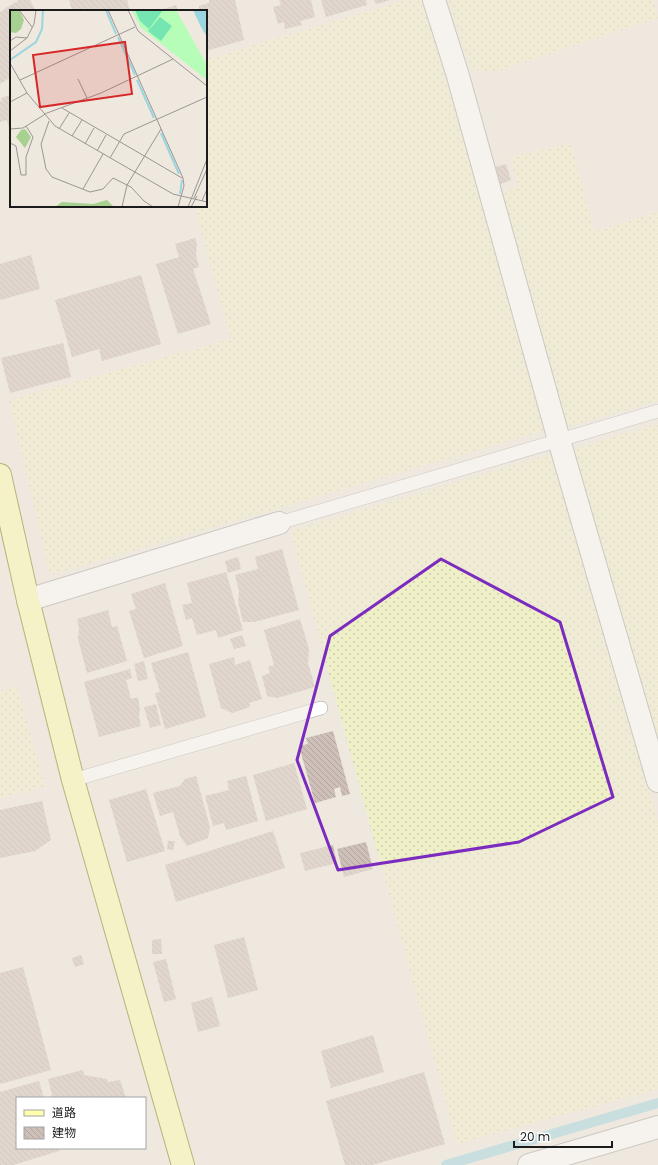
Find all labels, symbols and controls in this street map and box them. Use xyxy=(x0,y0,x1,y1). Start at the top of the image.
inset map xyxy=(10,10,207,207)
legend xyxy=(16,1097,146,1149)
text: 道路 xyxy=(52,1104,76,1121)
scale bar xyxy=(514,1123,612,1149)
text: 建物 xyxy=(52,1124,76,1141)
text: 20 m xyxy=(520,1128,550,1145)

